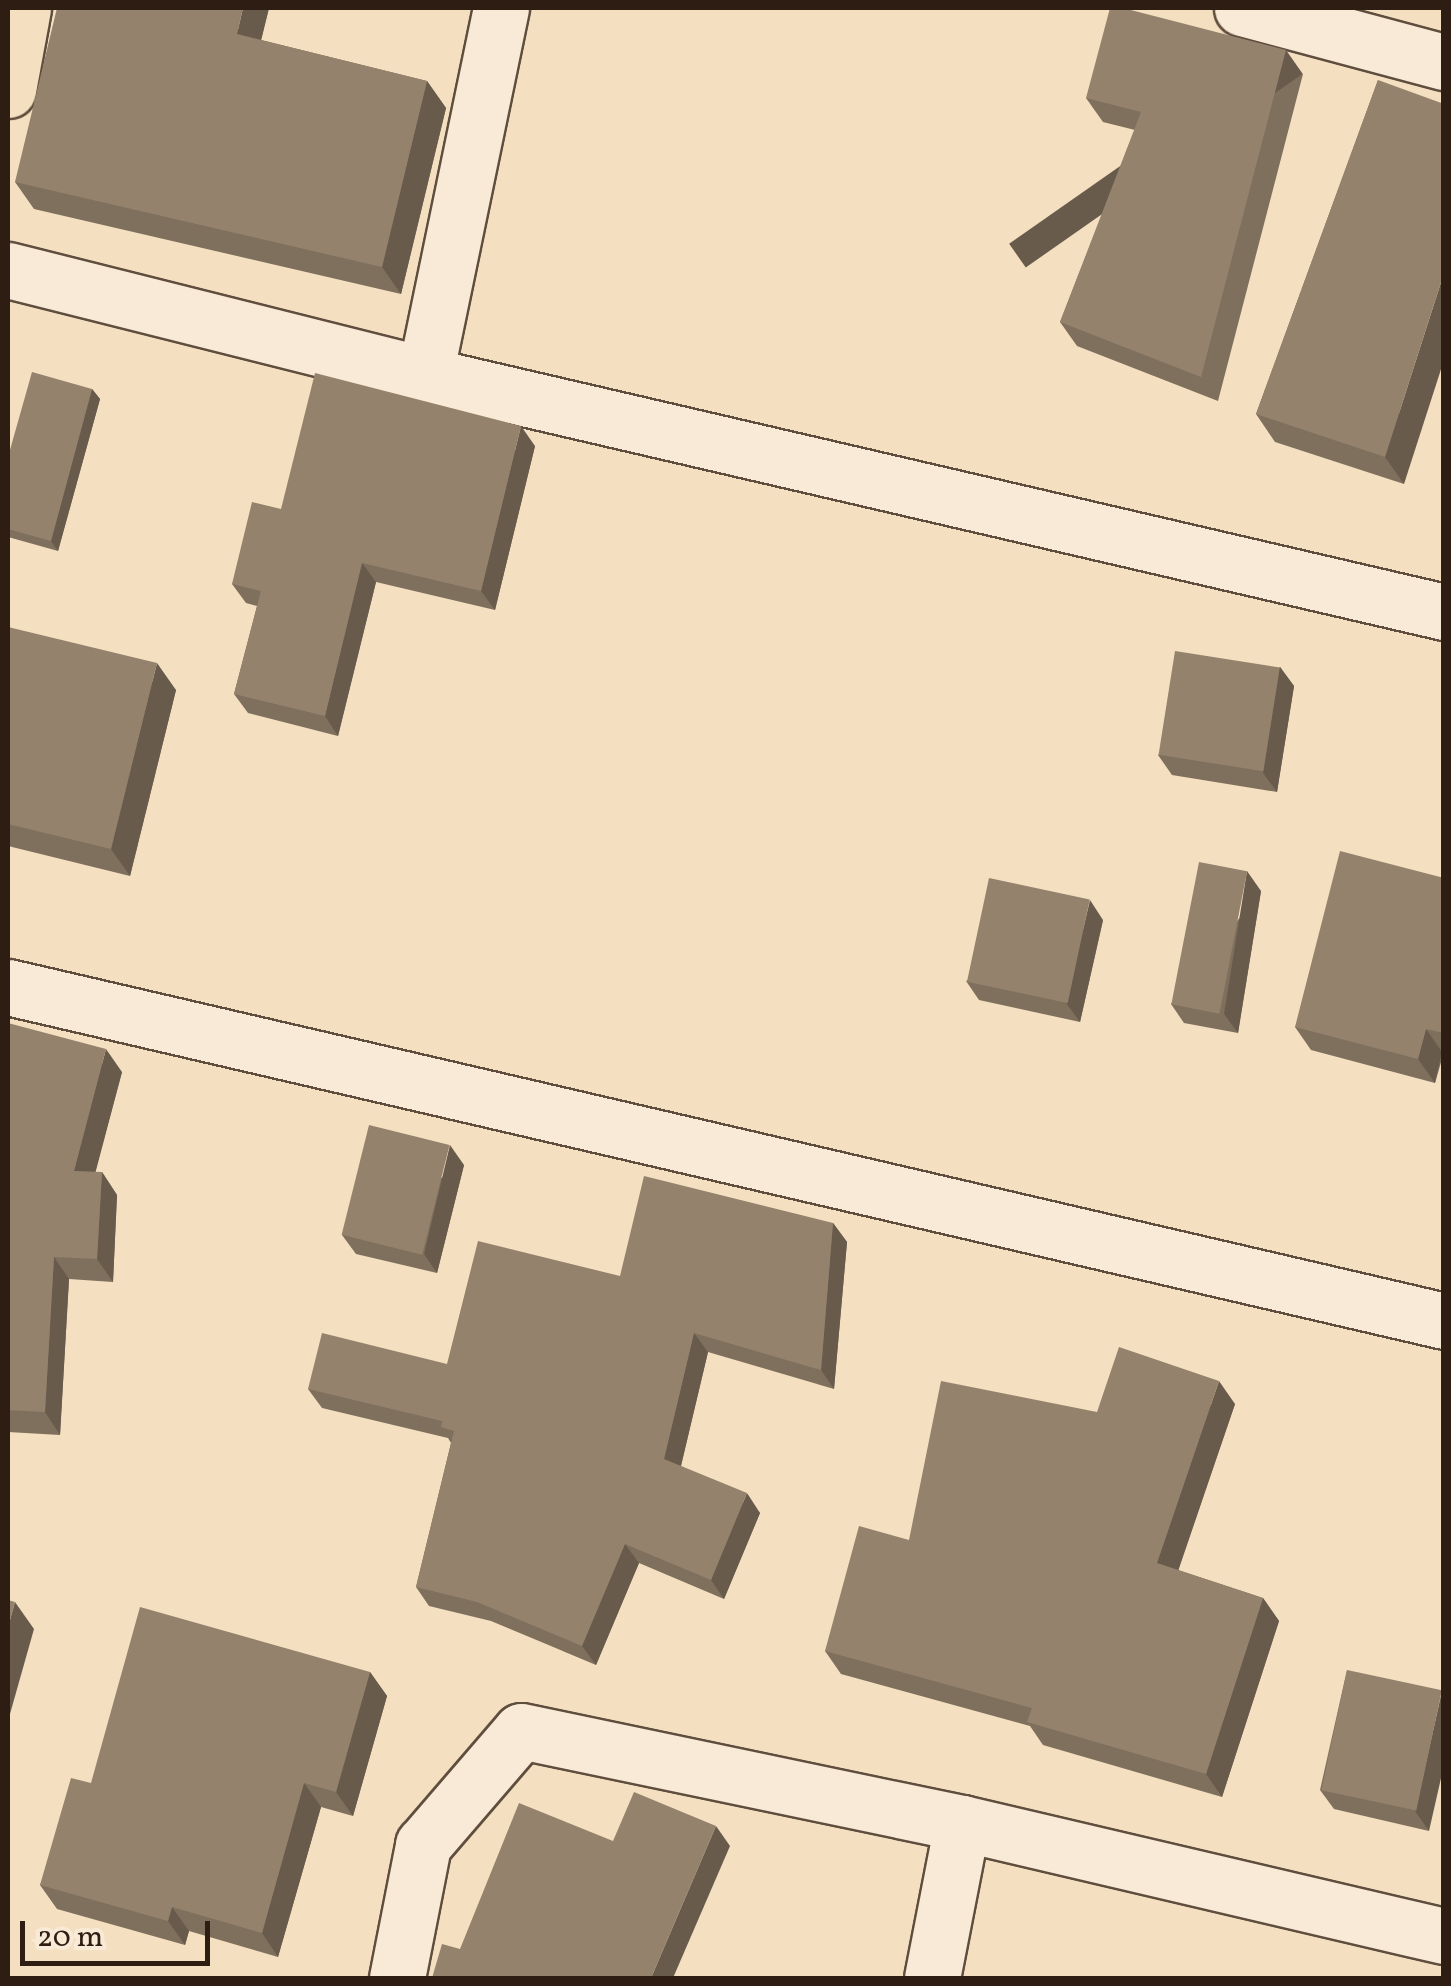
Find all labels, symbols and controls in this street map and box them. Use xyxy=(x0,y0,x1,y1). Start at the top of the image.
scale bar xyxy=(25,1901,215,1963)
text: 20 m xyxy=(37,1917,103,1959)

